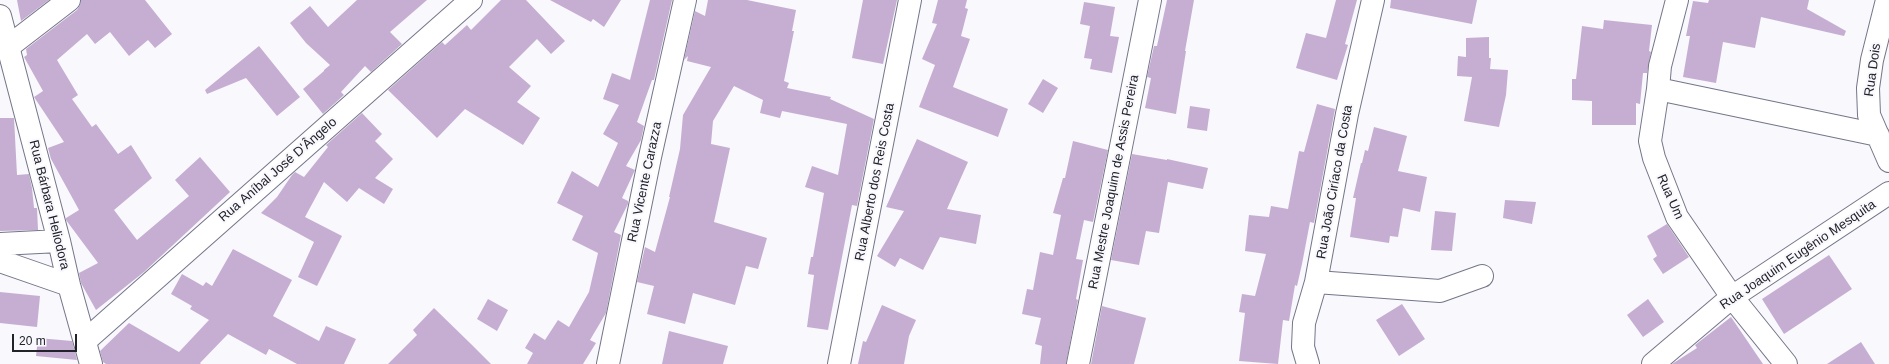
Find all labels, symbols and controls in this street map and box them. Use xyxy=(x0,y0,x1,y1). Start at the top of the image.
street label: Rua Dois xyxy=(1862,42,1884,98)
street label: Rua Mestre Joaquim de Assis Pereira xyxy=(1086,73,1142,291)
street label: Rua Alberto dos Reis Costa xyxy=(852,102,898,262)
street label: Rua João Ciríaco da Costa xyxy=(1314,104,1356,260)
street label: Rua Aníbal José D'Ângelo xyxy=(216,114,340,226)
street label: Rua Vicente Carazza xyxy=(625,120,665,244)
street label: Rua Bárbara Heliodora xyxy=(25,139,73,271)
street label: Rua Um xyxy=(1653,172,1687,222)
street label: Rua Joaquim Eugênio Mesquita xyxy=(1717,197,1879,313)
scale bar xyxy=(14,326,79,352)
text: 20 m xyxy=(19,334,46,348)

